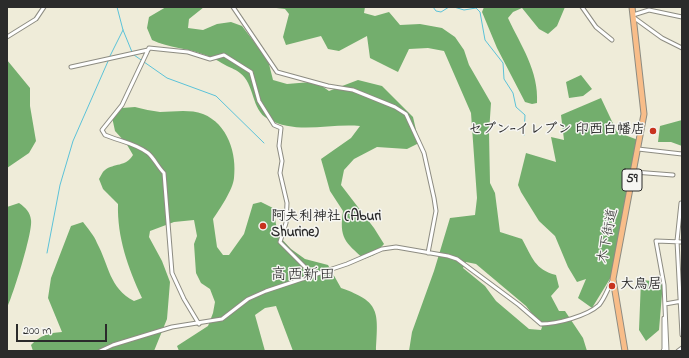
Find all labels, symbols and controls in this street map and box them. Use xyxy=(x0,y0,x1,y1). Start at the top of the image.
place label: セブン-イレブン 印西白幡店 xyxy=(468,123,645,139)
marker: セブン-イレブン 印西白幡店 xyxy=(648,126,658,136)
road number: 59 xyxy=(622,169,642,191)
street label: 木下街道 xyxy=(595,207,623,265)
place label: 阿夫利神社 (Aburi Shurine) xyxy=(271,210,381,242)
marker: 阿夫利神社 (Aburi Shurine) xyxy=(258,221,268,231)
district label: 高西新田 xyxy=(271,266,335,286)
place label: 大鳥居 xyxy=(620,278,662,294)
marker: 大鳥居 xyxy=(607,281,617,291)
scale bar xyxy=(18,316,109,342)
text: 200 m xyxy=(23,322,52,340)

